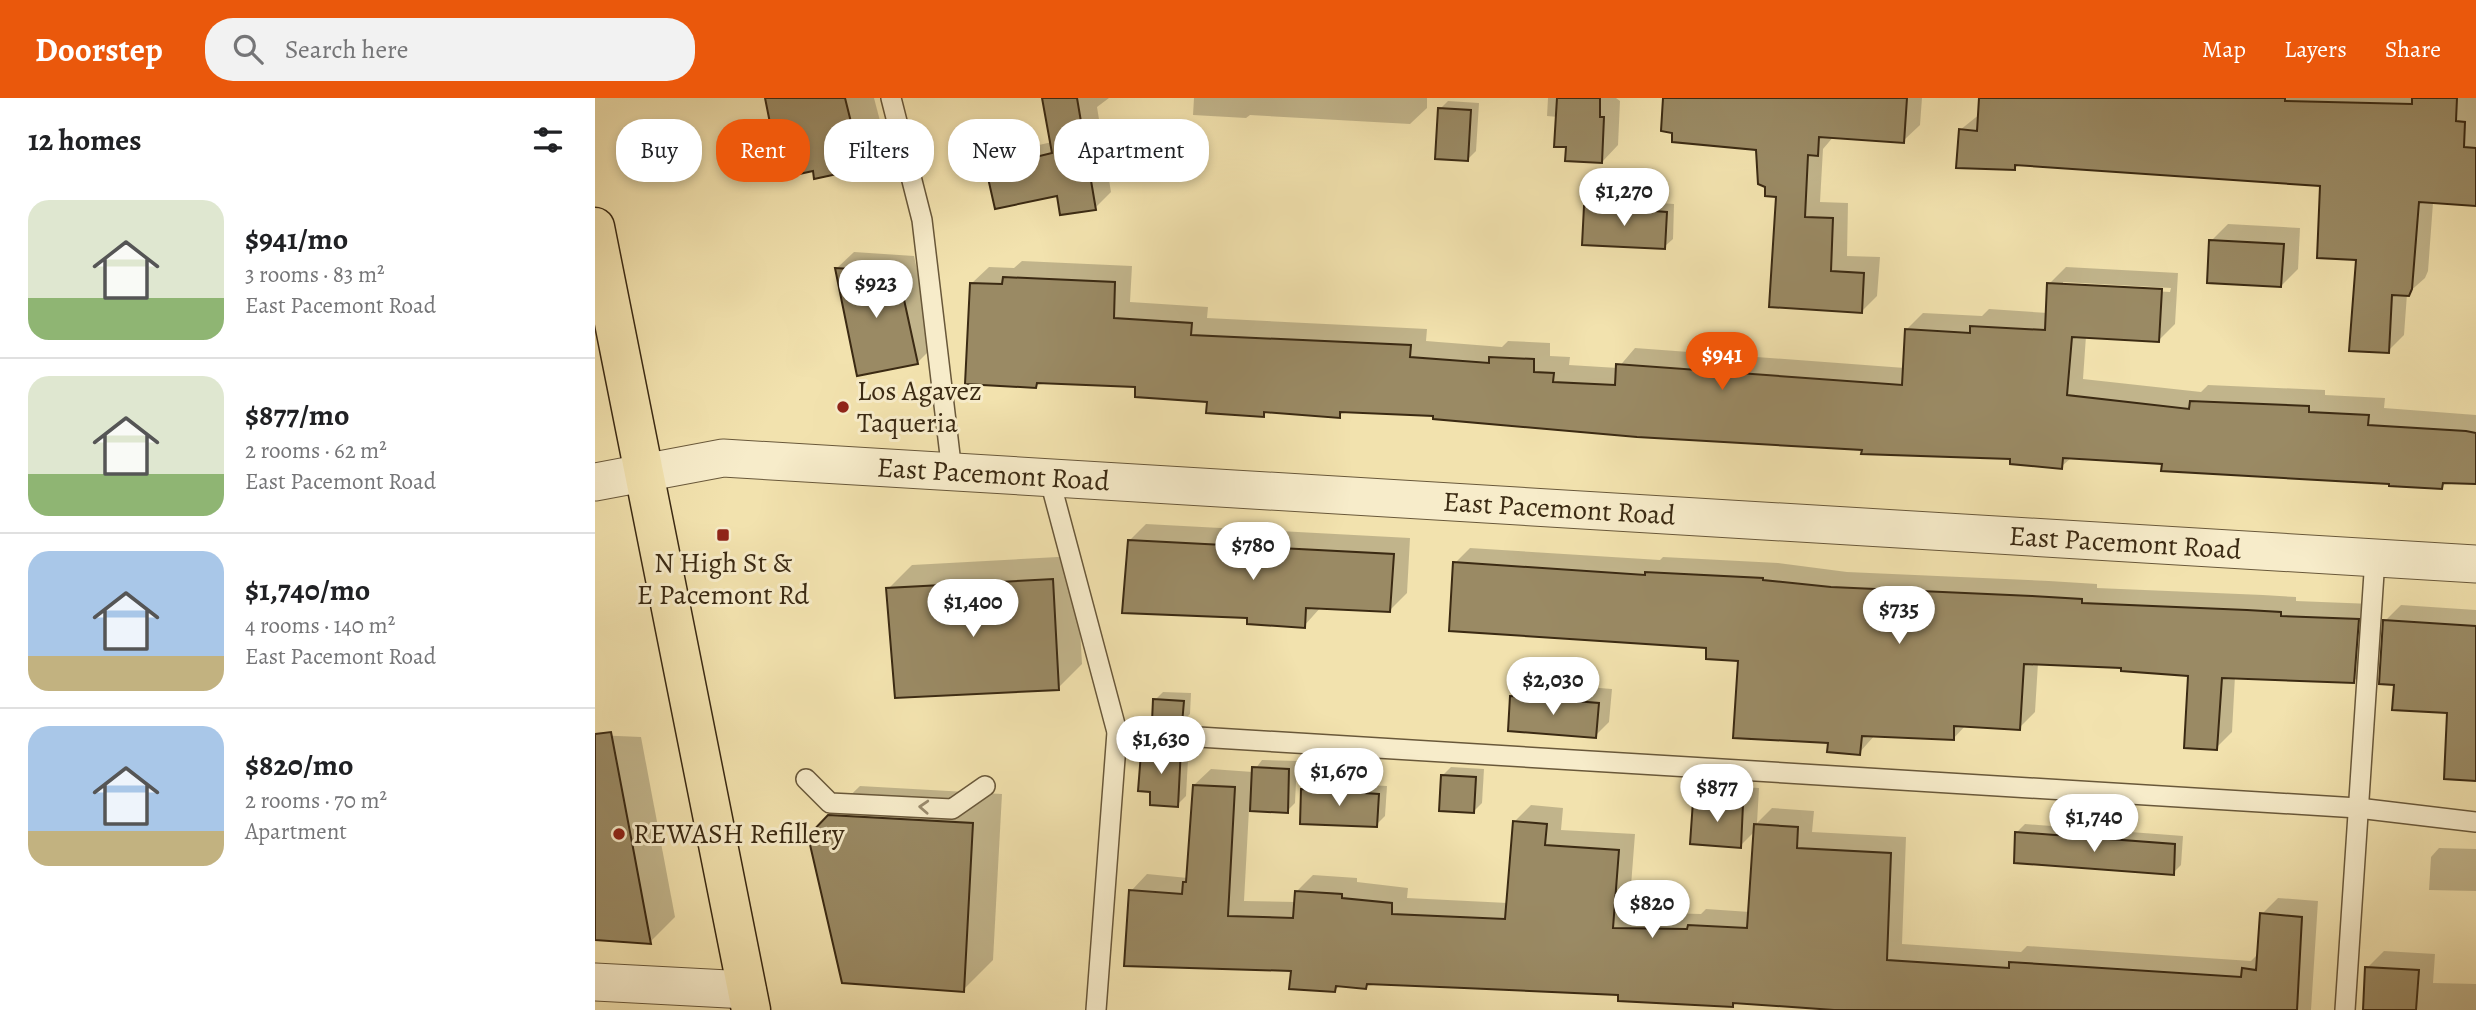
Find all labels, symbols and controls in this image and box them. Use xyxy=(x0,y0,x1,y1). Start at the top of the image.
search box xyxy=(205,18,695,81)
text: Doorstep xyxy=(35,27,163,72)
icon: search xyxy=(229,30,267,68)
text: Search here xyxy=(285,32,408,67)
text: Map xyxy=(2202,33,2246,65)
text: Layers xyxy=(2284,33,2347,65)
text: Share xyxy=(2385,33,2441,65)
chip: Buy xyxy=(616,119,702,182)
chip: Rent xyxy=(716,119,810,182)
chip: Filters xyxy=(824,119,934,182)
chip: New xyxy=(948,119,1040,182)
chip: Apartment xyxy=(1054,119,1209,182)
text: 12 homes xyxy=(28,120,141,160)
icon: filters xyxy=(529,121,567,159)
pin: $1,270 xyxy=(1567,169,1681,228)
text: $1,270 xyxy=(1595,175,1653,206)
text: $941/mo xyxy=(245,219,348,259)
icon: home xyxy=(84,228,168,312)
text: 3 rooms · 83 m² xyxy=(245,259,385,290)
pin: $923 xyxy=(835,260,917,320)
text: $923 xyxy=(855,267,897,298)
text: East Pacemont Road xyxy=(245,290,436,321)
pin: $941 xyxy=(1681,332,1763,392)
text: $941 xyxy=(1702,339,1742,370)
place label: Los Agavez Taqueria xyxy=(857,372,982,442)
text: $877/mo xyxy=(245,395,350,435)
marker: Los Agavez Taqueria xyxy=(835,399,851,415)
icon: home xyxy=(84,404,168,488)
text: 2 rooms · 62 m² xyxy=(245,435,387,466)
street label: East Pacemont Road xyxy=(876,448,1112,500)
text: East Pacemont Road xyxy=(245,466,436,497)
street label: East Pacemont Road xyxy=(1442,483,1678,535)
street label: East Pacemont Road xyxy=(2008,517,2244,569)
pin: $780 xyxy=(1212,522,1294,582)
marker: N High St & E Pacemont Rd xyxy=(715,527,731,543)
text: $780 xyxy=(1231,529,1275,560)
place label: N High St & E Pacemont Rd xyxy=(637,544,810,614)
text: $1,740/mo xyxy=(245,570,370,610)
icon: home xyxy=(84,579,168,663)
pin: $1,400 xyxy=(916,580,1030,639)
text: $1,400 xyxy=(943,586,1003,617)
pin: $735 xyxy=(1858,587,1940,646)
text: $735 xyxy=(1879,593,1919,624)
text: 4 rooms · 140 m² xyxy=(245,610,395,641)
text: East Pacemont Road xyxy=(245,641,436,672)
pin: $2,030 xyxy=(1496,658,1610,717)
text: $2,030 xyxy=(1522,664,1584,695)
pin: $1,630 xyxy=(1104,716,1218,776)
text: $1,630 xyxy=(1132,723,1190,754)
text: $820/mo xyxy=(245,745,353,785)
pin: $1,670 xyxy=(1282,748,1396,808)
icon: home xyxy=(84,754,168,838)
text: $1,670 xyxy=(1310,755,1368,786)
pin: $877 xyxy=(1676,764,1758,824)
text: $877 xyxy=(1696,771,1738,802)
text: 2 rooms · 70 m² xyxy=(245,785,387,816)
pin: $1,740 xyxy=(2037,794,2151,854)
one-way arrow xyxy=(918,800,929,815)
text: $1,740 xyxy=(2065,801,2123,832)
place label: REWASH Refillery xyxy=(633,815,845,853)
text: Apartment xyxy=(245,816,347,847)
marker: REWASH Refillery xyxy=(611,826,627,842)
pin: $820 xyxy=(1611,880,1693,940)
text: $820 xyxy=(1630,887,1674,918)

